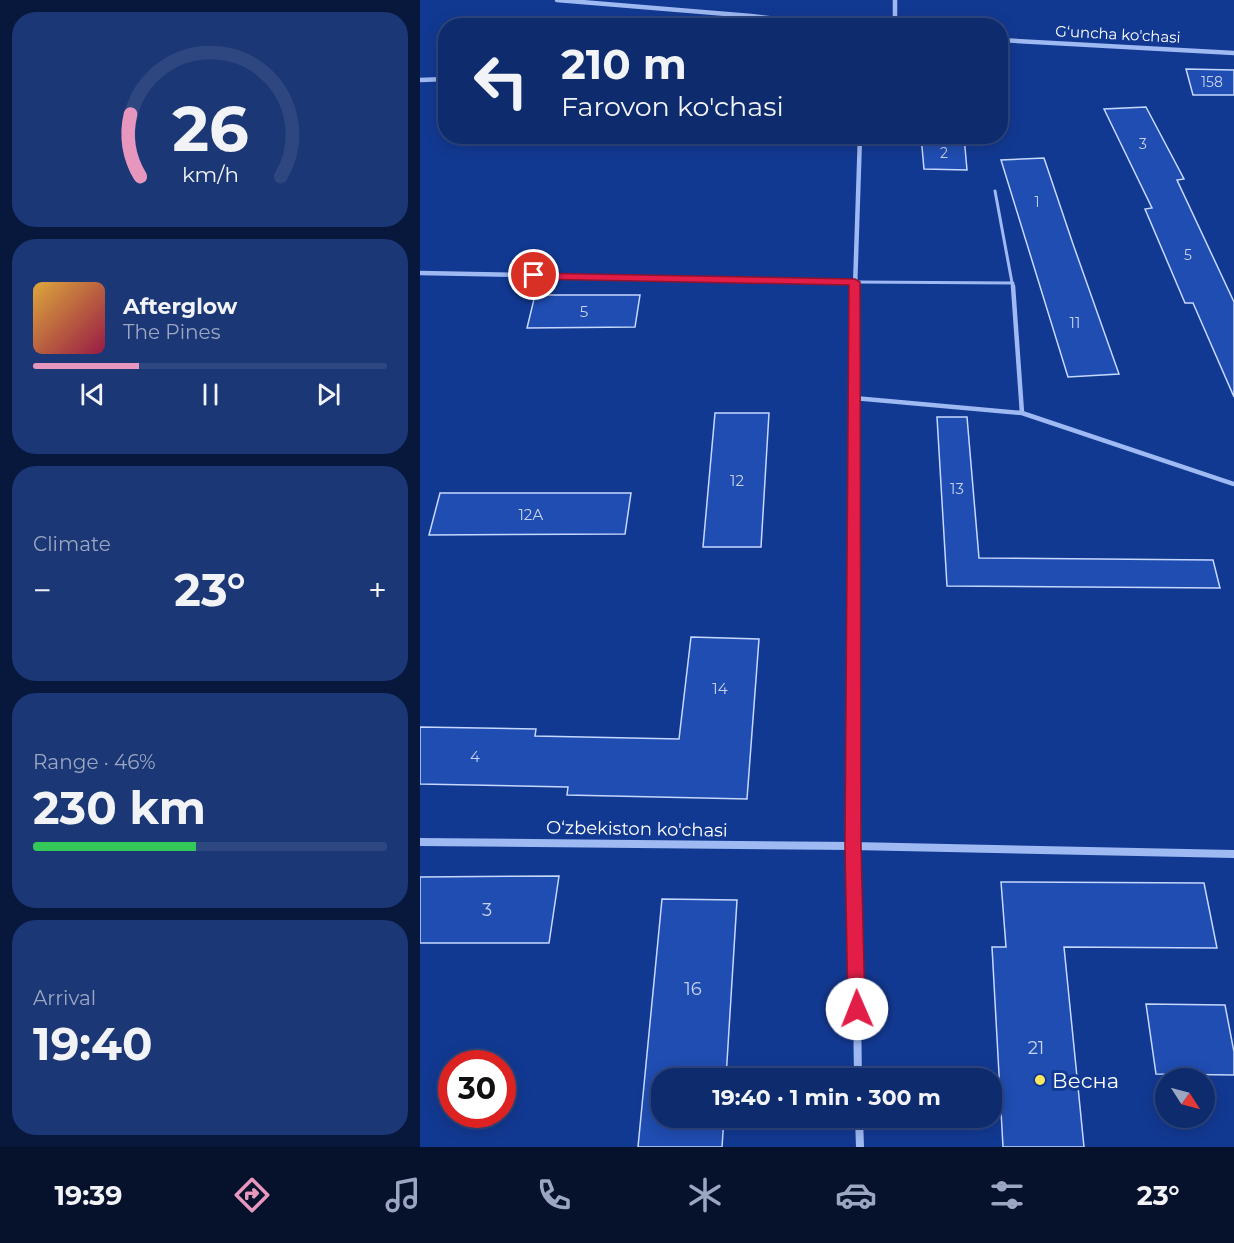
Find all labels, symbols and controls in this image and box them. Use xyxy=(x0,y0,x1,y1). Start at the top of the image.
street label: G‘uncha ko'chasi xyxy=(1055,21,1181,47)
text: 210 m xyxy=(561,38,687,90)
icon: left xyxy=(462,42,540,120)
house number: 158 xyxy=(1201,73,1223,91)
text: Farovon ko'chasi xyxy=(561,90,784,123)
text: 26 xyxy=(172,91,248,167)
house number: 3 xyxy=(1139,135,1147,153)
house number: 2 xyxy=(940,144,948,162)
text: km/h xyxy=(181,161,239,187)
house number: 1 xyxy=(1034,193,1040,211)
house number: 5 xyxy=(1184,246,1192,264)
pin xyxy=(508,249,559,300)
icon: arrive xyxy=(517,258,550,291)
text: Afterglow xyxy=(123,293,237,320)
house number: 5 xyxy=(580,302,588,321)
house number: 11 xyxy=(1070,313,1080,332)
text: The Pines xyxy=(123,320,220,344)
icon: previous xyxy=(76,378,109,411)
icon: pause xyxy=(194,378,227,411)
icon: next xyxy=(312,378,345,411)
house number: 12 xyxy=(730,471,744,490)
house number: 13 xyxy=(950,479,964,498)
house number: 12А xyxy=(518,505,544,524)
text: Climate xyxy=(33,532,111,556)
text: 23° xyxy=(174,562,246,617)
text: − xyxy=(33,570,52,610)
text: + xyxy=(368,570,387,610)
house number: 14 xyxy=(712,679,728,698)
house number: 4 xyxy=(470,747,480,766)
text: Range · 46% xyxy=(33,750,156,774)
text: 230 km xyxy=(33,780,206,835)
street label: O‘zbekiston ko'chasi xyxy=(546,816,728,842)
house number: 3 xyxy=(482,899,492,921)
position arrow xyxy=(825,977,889,1041)
house number: 16 xyxy=(684,978,702,1000)
text: Arrival xyxy=(33,986,96,1010)
text: 19:40 xyxy=(33,1016,153,1071)
house number: 21 xyxy=(1028,1037,1044,1059)
speed limit sign: 30 xyxy=(438,1050,516,1128)
place label: Весна xyxy=(1052,1068,1119,1093)
north arrow xyxy=(1155,1068,1215,1128)
map controls xyxy=(1155,1068,1215,1128)
marker: Весна xyxy=(1033,1073,1047,1087)
text: 19:40 · 1 min · 300 m xyxy=(712,1084,941,1111)
icon: directions xyxy=(231,1174,273,1216)
icon: music xyxy=(382,1174,424,1216)
icon: phone xyxy=(533,1174,575,1216)
icon: climate xyxy=(684,1174,726,1216)
icon: car xyxy=(835,1174,877,1216)
icon: filters xyxy=(986,1174,1028,1216)
text: 19:39 xyxy=(54,1179,122,1212)
text: 23° xyxy=(1137,1179,1180,1212)

